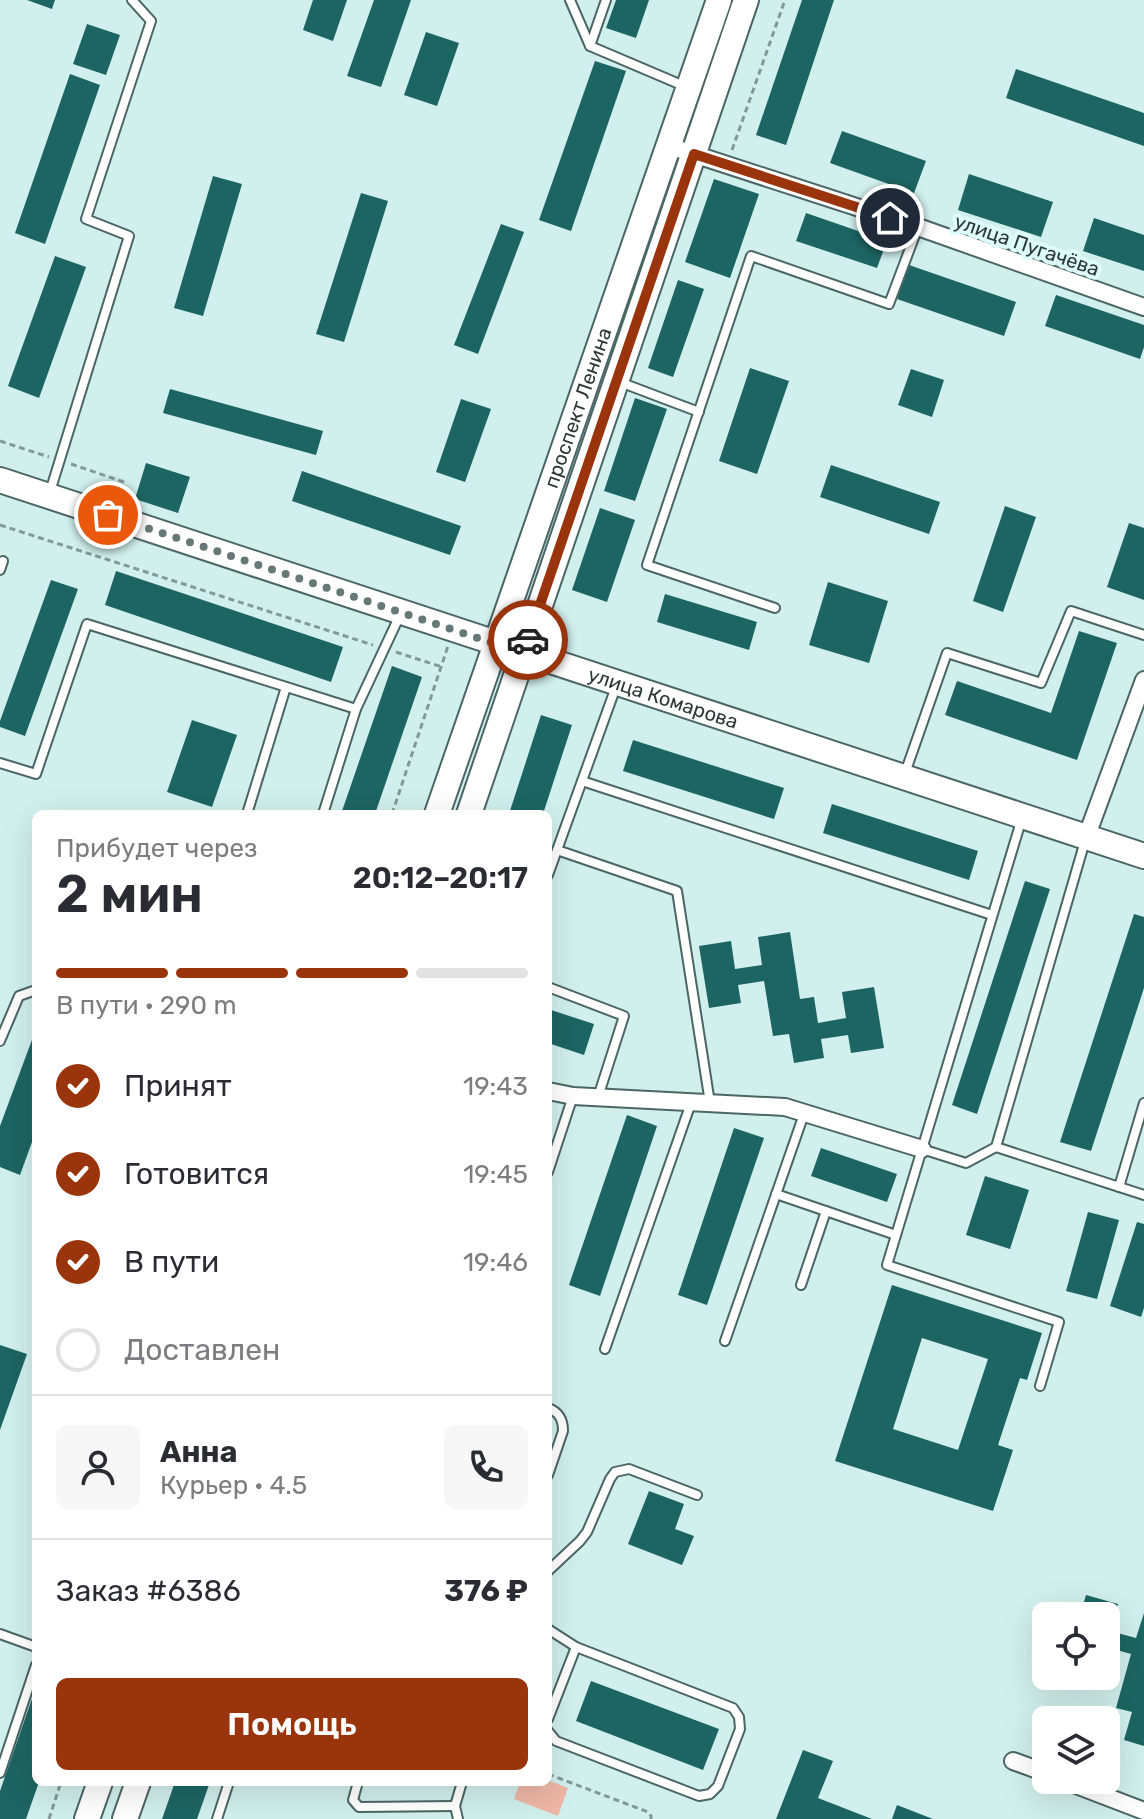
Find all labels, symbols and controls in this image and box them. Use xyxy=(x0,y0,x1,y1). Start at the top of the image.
pin xyxy=(856,184,924,252)
icon: home xyxy=(868,196,912,240)
street label: улица Пугачёва xyxy=(951,209,1103,281)
street label: проспект Ленина xyxy=(539,324,617,491)
pin xyxy=(74,481,142,549)
icon: bag xyxy=(86,493,130,537)
courier xyxy=(488,600,568,680)
icon: car xyxy=(506,618,550,662)
street label: улица Комарова xyxy=(585,662,741,734)
text: Прибудет через xyxy=(56,833,257,864)
text: 20:12–20:17 xyxy=(353,860,528,896)
text: 2 мин xyxy=(56,863,203,925)
text: В пути · 290 m xyxy=(56,990,237,1021)
icon: check xyxy=(56,1064,100,1108)
text: Принят xyxy=(124,1068,232,1104)
text: 19:43 xyxy=(463,1071,528,1102)
icon: check xyxy=(56,1152,100,1196)
text: Готовится xyxy=(124,1156,269,1192)
text: 19:45 xyxy=(463,1159,528,1190)
icon: check xyxy=(56,1240,100,1284)
text: В пути xyxy=(124,1244,219,1280)
text: 19:46 xyxy=(463,1247,528,1278)
text: Доставлен xyxy=(124,1332,280,1368)
button: person xyxy=(56,1425,140,1509)
button: phone xyxy=(444,1425,528,1509)
text: Анна xyxy=(160,1434,237,1470)
text: Курьер · 4.5 xyxy=(160,1470,307,1501)
text: Заказ #6386 xyxy=(56,1573,241,1609)
text: 376 ₽ xyxy=(444,1573,528,1609)
map controls xyxy=(1032,1602,1120,1794)
button: locate xyxy=(1032,1602,1120,1690)
button: Помощь xyxy=(56,1678,528,1770)
button: layers xyxy=(1032,1706,1120,1794)

